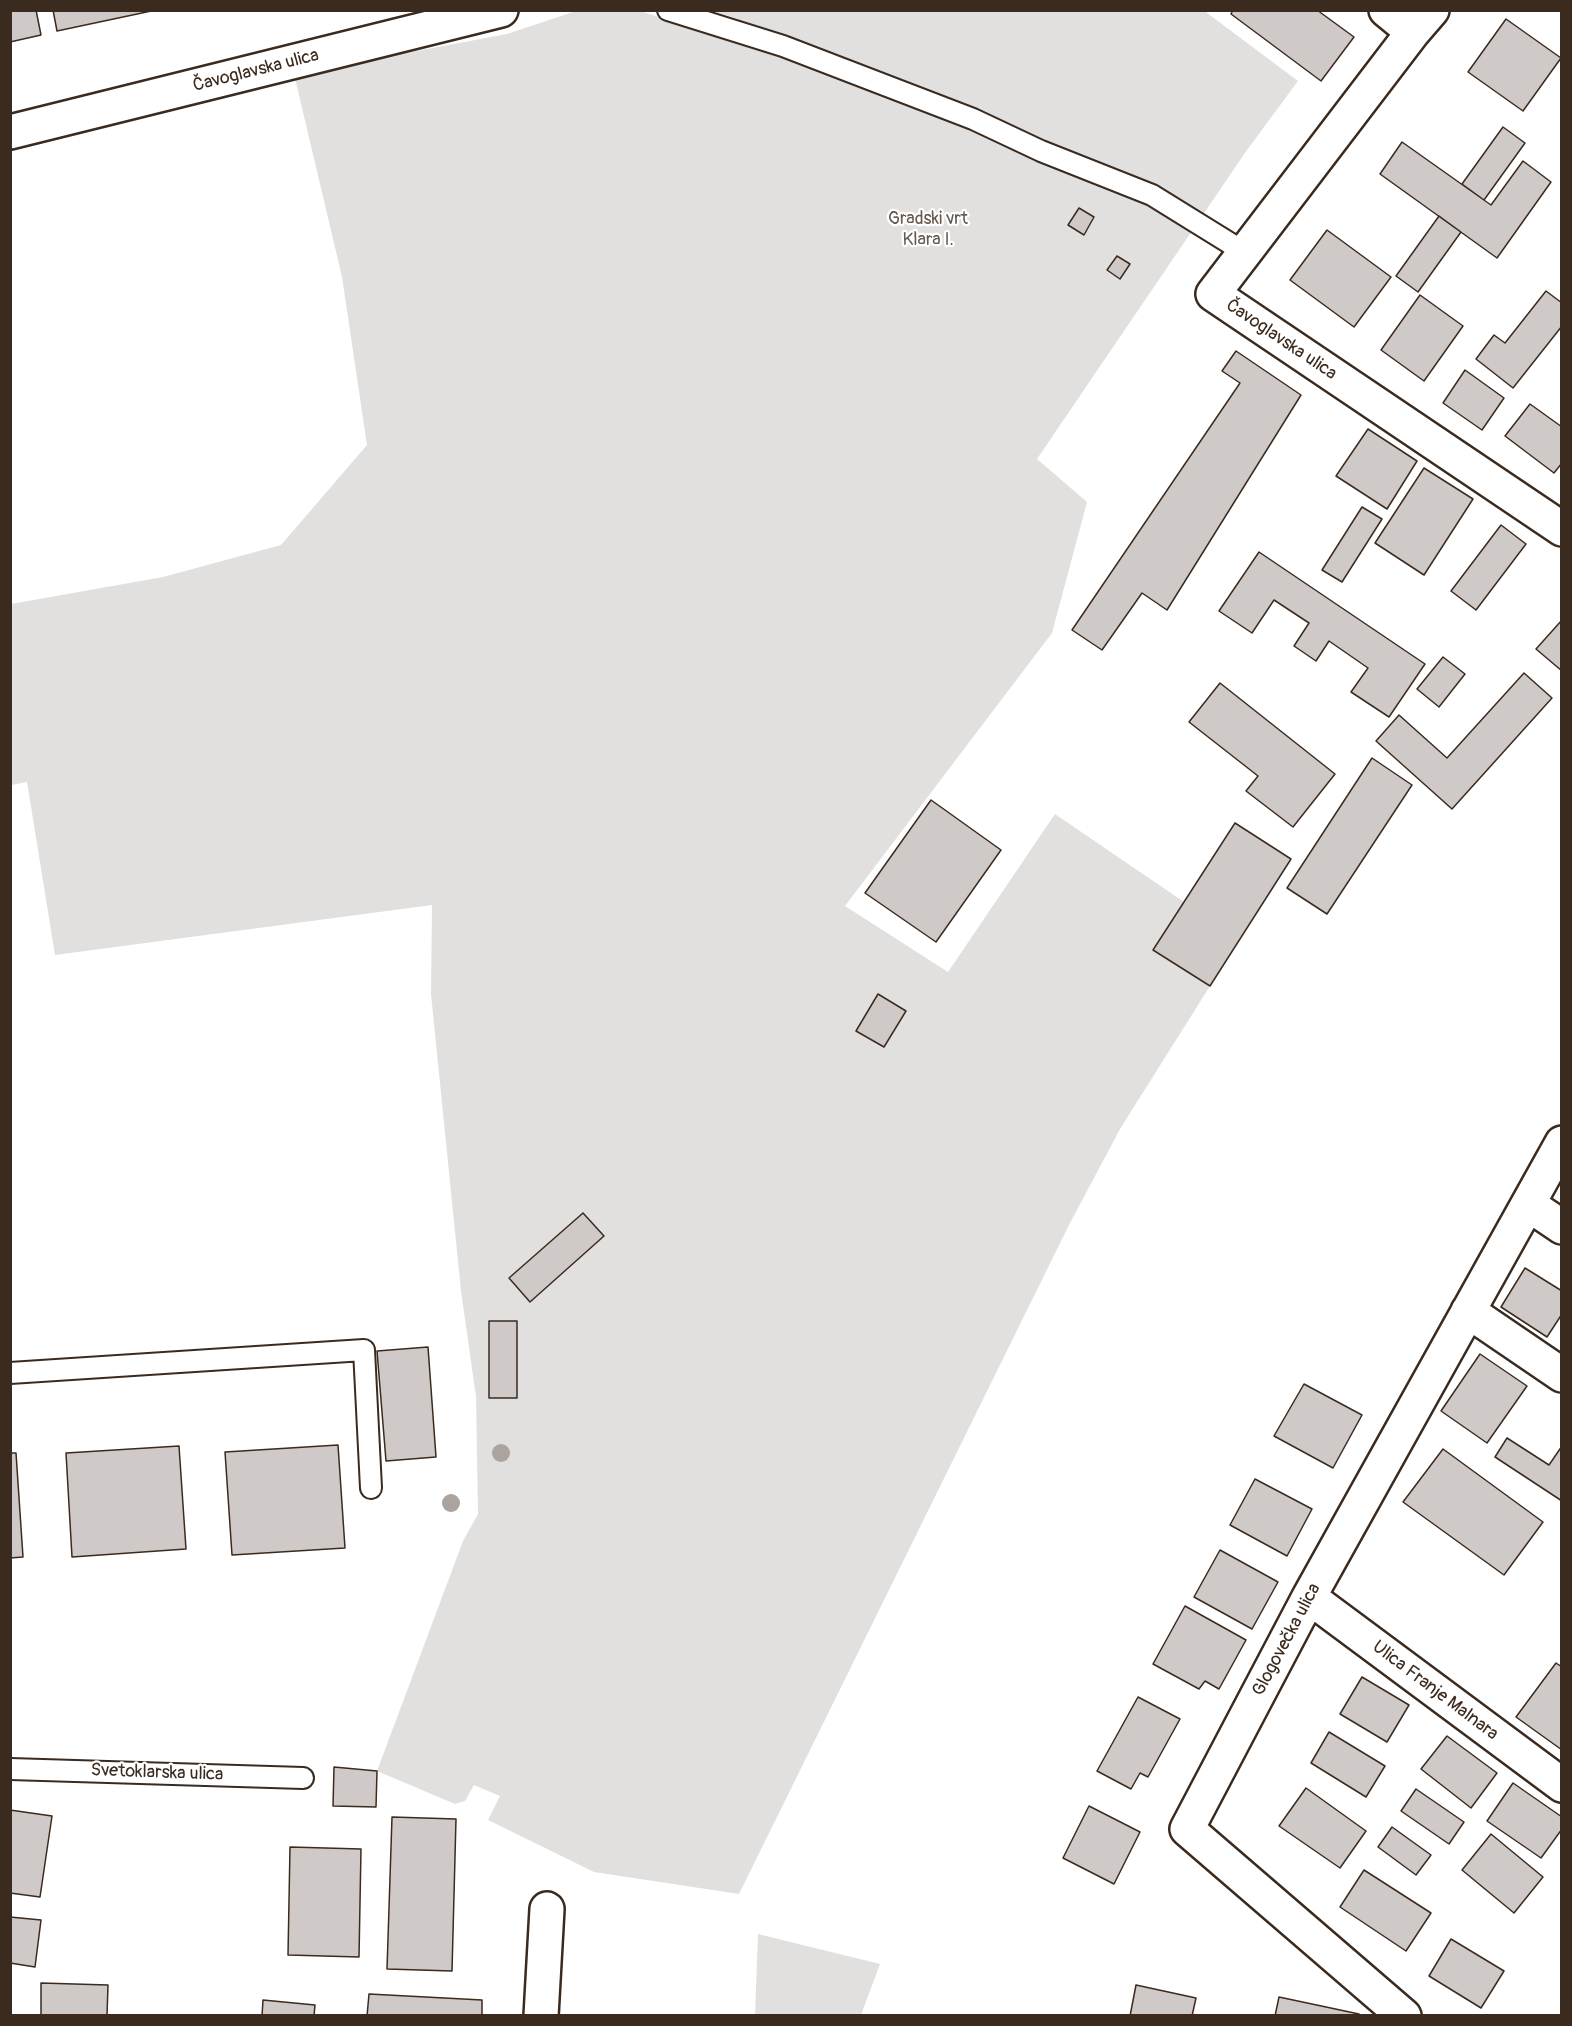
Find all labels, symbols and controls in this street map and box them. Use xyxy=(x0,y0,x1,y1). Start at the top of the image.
street label: Čavoglavska ulica xyxy=(191,45,321,97)
park label: Gradski vrt Klara I. xyxy=(888,208,968,250)
street label: Čavoglavska ulica xyxy=(1221,295,1341,385)
street label: Glogovečka ulica xyxy=(1248,1580,1326,1700)
street label: Ulica Franje Malnara xyxy=(1368,1637,1502,1745)
street label: Svetoklarska ulica xyxy=(90,1760,224,1786)

